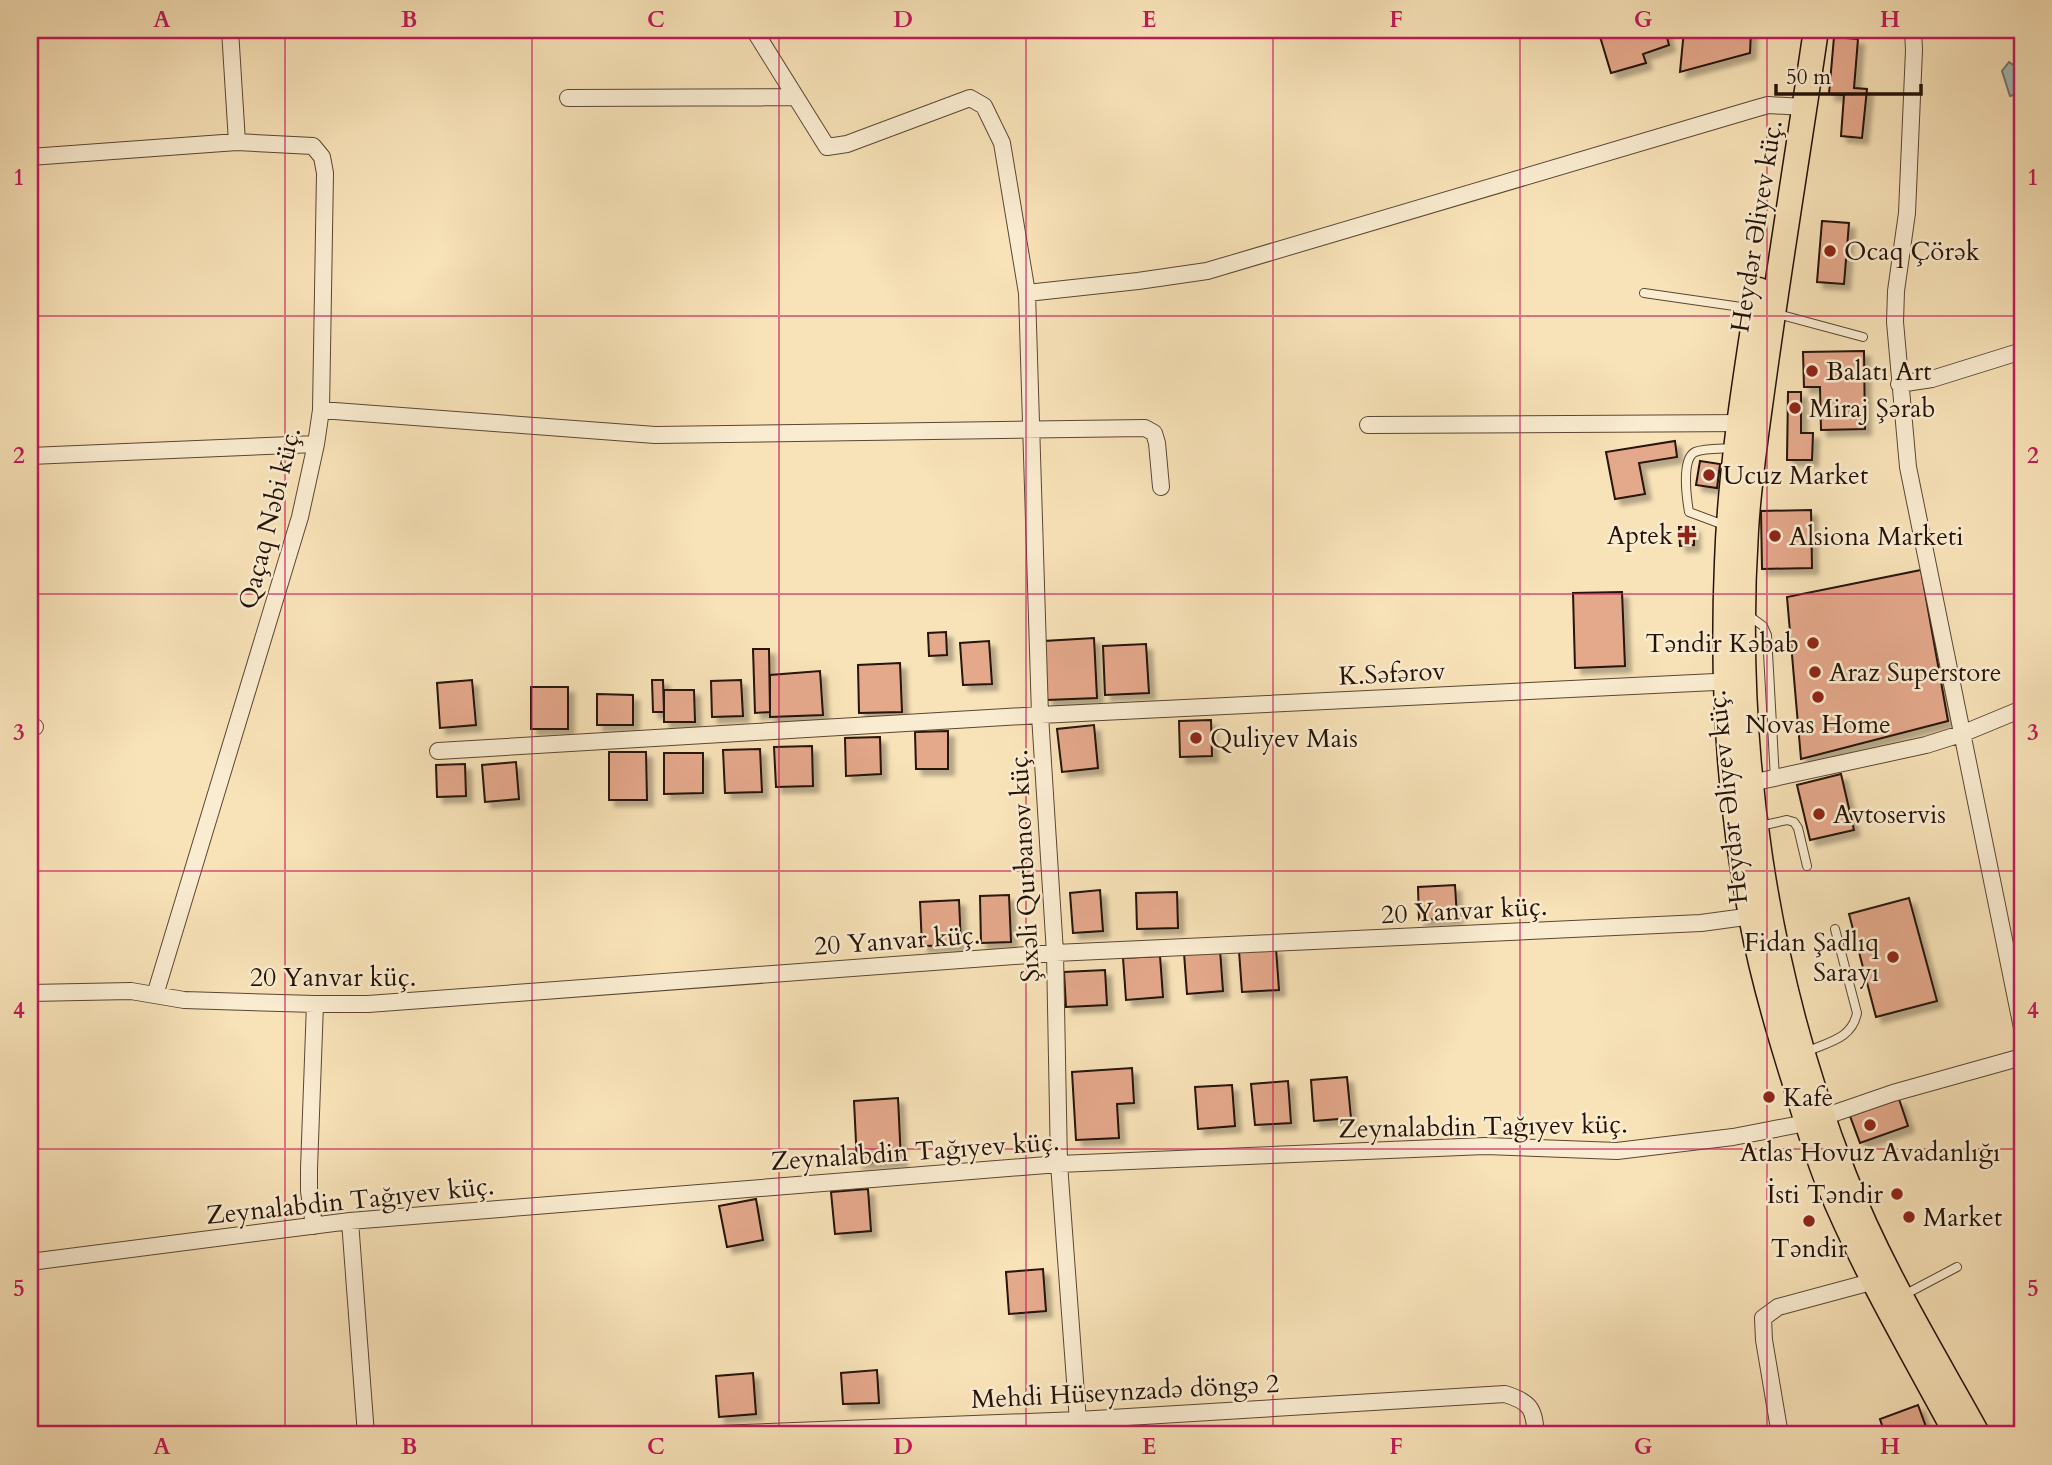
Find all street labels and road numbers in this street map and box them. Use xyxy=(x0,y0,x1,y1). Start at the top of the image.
street label: Heydər Əliyev küç. xyxy=(1722,117,1791,335)
street label: Qaçaq Nəbi küç. xyxy=(230,423,309,613)
street label: K.Səfərov xyxy=(1338,653,1447,694)
street label: Heydər Əliyev küç. xyxy=(1699,689,1756,905)
street label: Şıxəli Qurbanov küç. xyxy=(1001,749,1048,983)
street label: 20 Yanvar küç. xyxy=(1380,889,1548,932)
street label: 20 Yanvar küç. xyxy=(813,917,981,964)
street label: 20 Yanvar küç. xyxy=(250,960,416,995)
street label: Zeynalabdin Tağıyev küç. xyxy=(1338,1106,1628,1147)
street label: Zeynalabdin Tağıyev küç. xyxy=(770,1124,1061,1179)
street label: Zeynalabdin Tağıyev küç. xyxy=(204,1168,496,1233)
street label: Mehdi Hüseynzadə döngə 2 xyxy=(970,1366,1280,1417)

